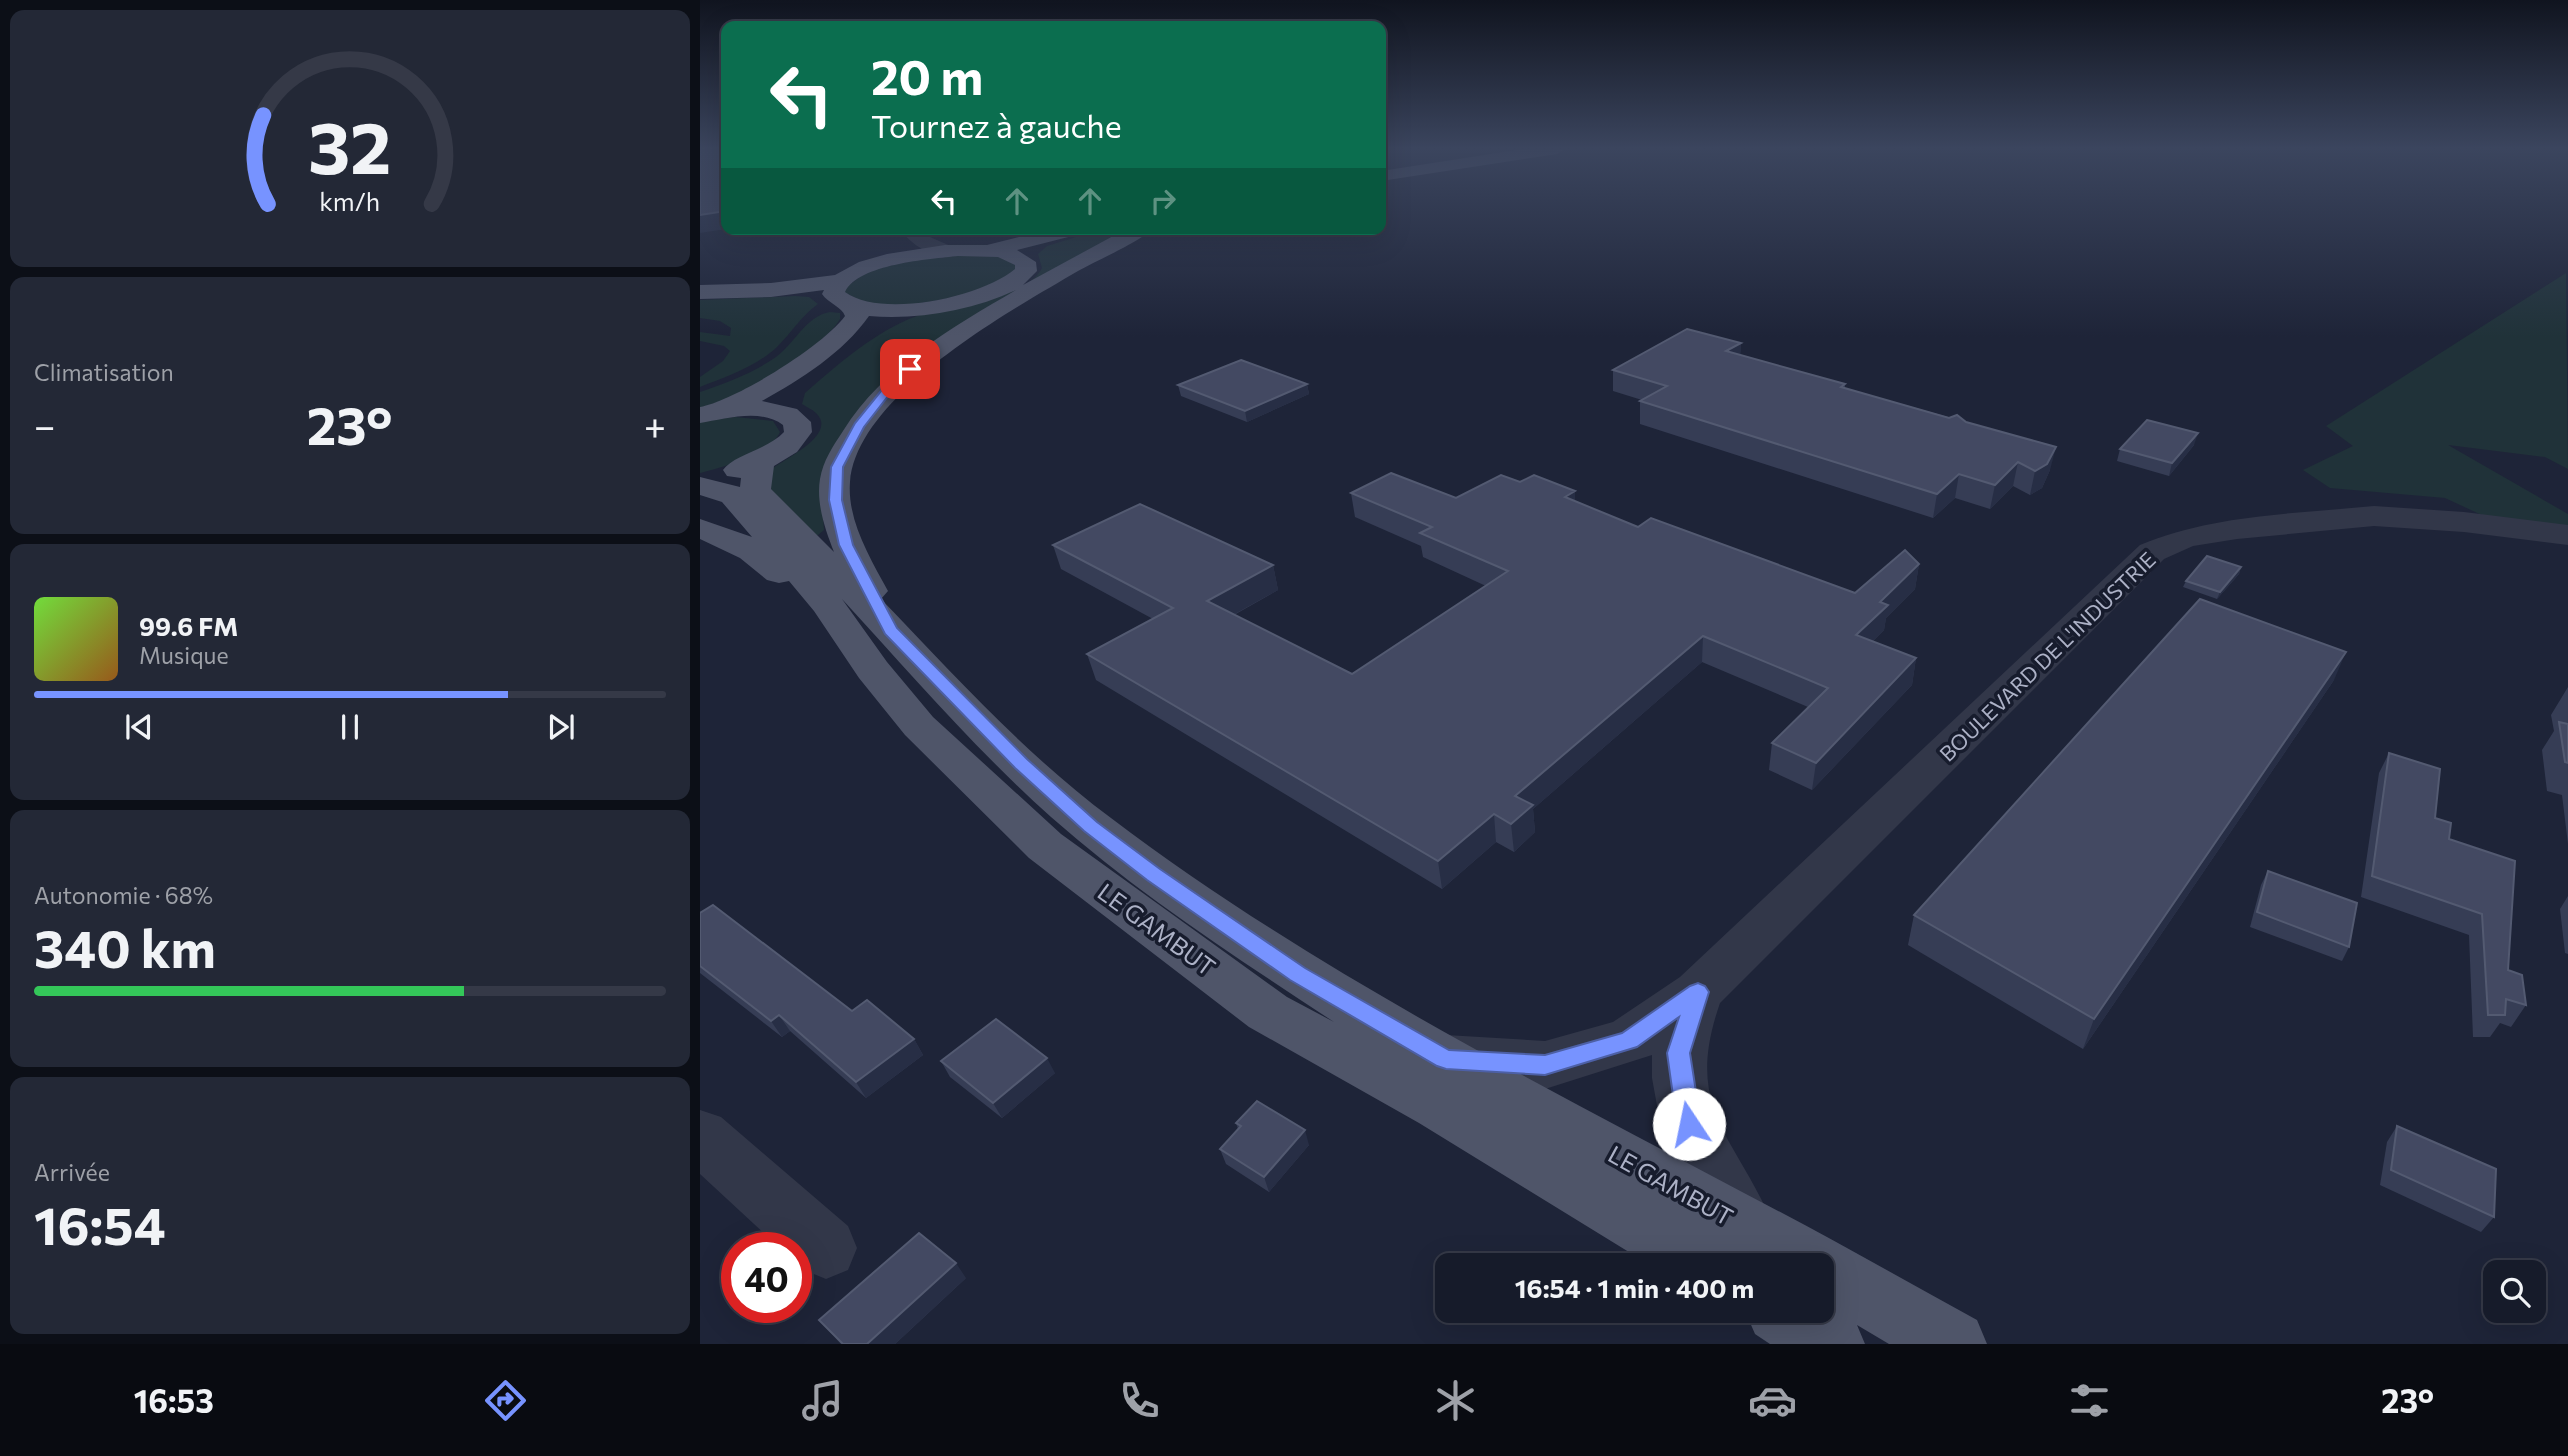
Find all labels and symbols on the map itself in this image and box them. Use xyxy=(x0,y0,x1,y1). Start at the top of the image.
pin xyxy=(880,339,940,399)
street label: BOULEVARD DE L'INDUSTRIE xyxy=(1934,546,2160,766)
street label: LE GAMBUT xyxy=(1093,877,1221,981)
position arrow xyxy=(1652,1087,1726,1161)
street label: LE GAMBUT xyxy=(1604,1139,1738,1231)
speed limit sign: 40 xyxy=(721,1232,812,1323)

